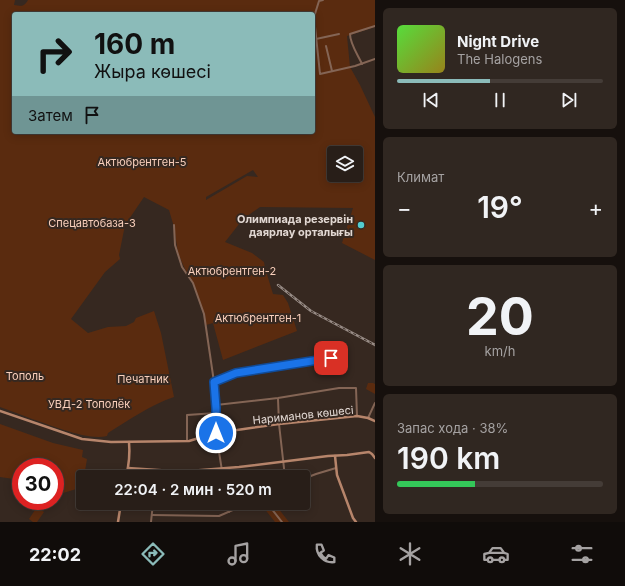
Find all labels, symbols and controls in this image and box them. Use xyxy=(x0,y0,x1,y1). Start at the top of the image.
text: 160 m xyxy=(94,27,175,61)
icon: right xyxy=(28,28,80,80)
text: Night Drive xyxy=(457,32,539,51)
text: The Halogens xyxy=(457,51,542,67)
text: Жыра көшесі xyxy=(94,61,211,82)
icon: previous xyxy=(420,89,442,111)
icon: pause xyxy=(489,89,511,111)
icon: next xyxy=(558,89,580,111)
icon: arrive xyxy=(81,104,103,126)
text: Затем xyxy=(28,106,73,125)
map controls xyxy=(327,146,363,182)
button: layers xyxy=(327,146,363,182)
park label: Актюбрентген-5 xyxy=(98,155,187,169)
text: Климат xyxy=(397,169,444,185)
text: 19° xyxy=(477,189,523,225)
text: − xyxy=(397,195,412,221)
text: + xyxy=(588,195,603,221)
place label: Олимпиада резервін даярлау орталығы xyxy=(237,212,353,239)
park label: Спецавтобаза-3 xyxy=(48,216,136,230)
marker: Олимпиада резервін даярлау орталығы xyxy=(356,220,366,230)
park label: Актюбрентген-2 xyxy=(188,264,276,278)
text: 20 xyxy=(466,285,534,348)
park label: Актюбрентген-1 xyxy=(215,311,301,325)
pin xyxy=(314,341,348,375)
text: km/h xyxy=(485,343,515,359)
icon: arrive xyxy=(320,347,342,369)
park label: Тополь xyxy=(6,369,44,383)
park label: Печатник xyxy=(117,372,169,386)
park label: УВД-2 Тополёк xyxy=(48,397,130,411)
street label: Нариманов көшесі xyxy=(252,403,354,427)
position arrow xyxy=(195,412,237,454)
text: Запас хода · 38% xyxy=(397,420,508,436)
text: 190 km xyxy=(397,440,500,476)
speed limit sign: 30 xyxy=(12,458,64,510)
text: 22:04 · 2 мин · 520 m xyxy=(114,480,272,499)
icon: directions xyxy=(139,540,167,568)
icon: music xyxy=(225,540,253,568)
icon: phone xyxy=(311,540,339,568)
icon: climate xyxy=(396,540,424,568)
icon: car xyxy=(482,540,510,568)
icon: filters xyxy=(568,540,596,568)
text: 22:02 xyxy=(29,544,81,565)

